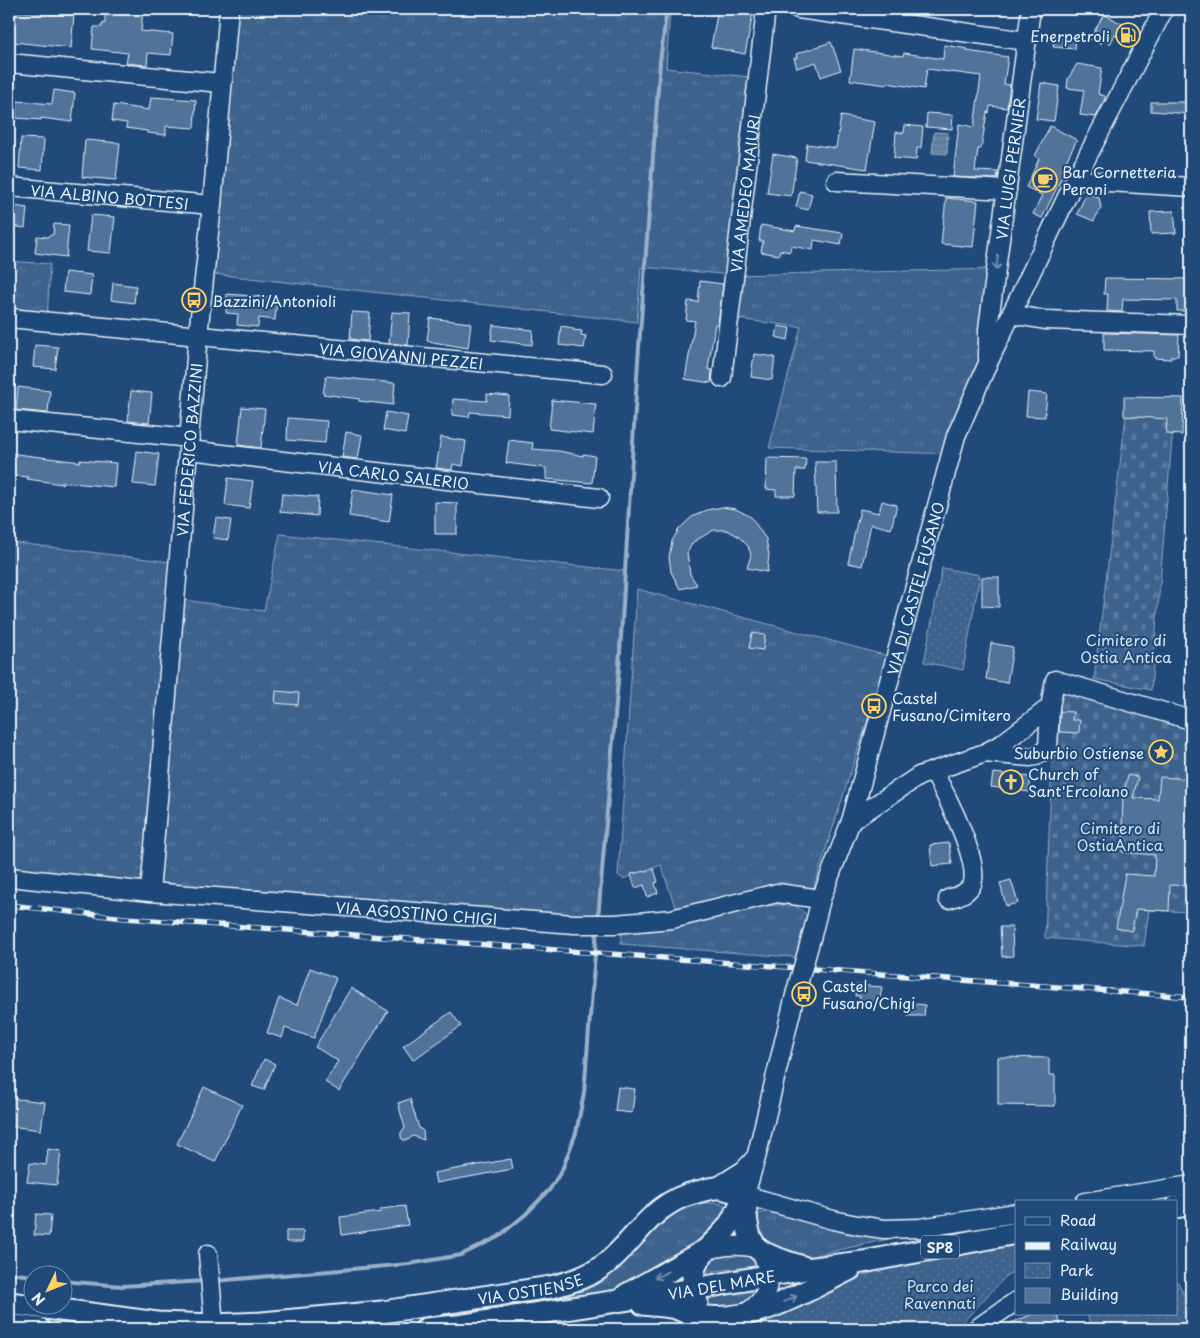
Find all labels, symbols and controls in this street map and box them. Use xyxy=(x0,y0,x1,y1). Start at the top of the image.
fuel station icon: Enerpetroli xyxy=(1115,22,1141,48)
place label: Enerpetroli xyxy=(1030,24,1110,47)
street label: VIA LUIGI PERNIER xyxy=(989,96,1031,241)
street label: VIA AMEDEO MAIURI xyxy=(723,113,765,274)
place label: Bar Cornetteria Peroni xyxy=(1062,160,1177,200)
cafe icon: Bar Cornetteria Peroni xyxy=(1032,167,1058,193)
street label: VIA ALBINO BOTTESI xyxy=(30,177,190,214)
one-way arrow xyxy=(992,255,1002,271)
bus stop icon: Bazzini/Antonioli xyxy=(181,287,207,313)
place label: Bazzini/Antonioli xyxy=(212,289,336,312)
street label: VIA GIOVANNI PEZZEI xyxy=(318,336,484,374)
street label: VIA FEDERICO BAZZINI xyxy=(169,362,207,537)
street label: VIA CARLO SALERIO xyxy=(317,454,470,494)
street label: VIA DI CASTEL FUSANO xyxy=(880,499,949,677)
park label: Cimitero di Ostia Antica xyxy=(1080,628,1172,668)
place label: Castel Fusano/Cimitero xyxy=(892,686,1011,726)
bus stop icon: Castel Fusano/Cimitero xyxy=(861,693,887,719)
place icon: Suburbio Ostiense xyxy=(1148,739,1174,765)
place label: Suburbio Ostiense xyxy=(1013,741,1144,764)
place label: Church of Sant'Ercolano xyxy=(1028,762,1128,802)
church icon: Church of Sant'Ercolano xyxy=(998,769,1024,795)
park label: Cimitero di OstiaAntica xyxy=(1077,816,1164,856)
street label: VIA AGOSTINO CHIGI xyxy=(335,895,498,930)
place label: Castel Fusano/Chigi xyxy=(822,974,915,1014)
bus stop icon: Castel Fusano/Chigi xyxy=(791,981,817,1007)
legend xyxy=(1015,1200,1178,1316)
text: Road xyxy=(1060,1208,1096,1231)
text: Railway xyxy=(1060,1232,1117,1255)
road number: SP8 xyxy=(921,1236,959,1258)
text: Park xyxy=(1060,1258,1094,1281)
street label: VIA DEL MARE xyxy=(666,1263,777,1304)
north arrow xyxy=(22,1266,72,1316)
street label: VIA OSTIENSE xyxy=(476,1267,586,1309)
one-way arrow xyxy=(655,1270,669,1280)
park label: Parco dei Ravennati xyxy=(904,1274,976,1314)
text: Building xyxy=(1060,1282,1119,1305)
text: N xyxy=(27,1288,50,1310)
one-way arrow xyxy=(782,1294,797,1304)

